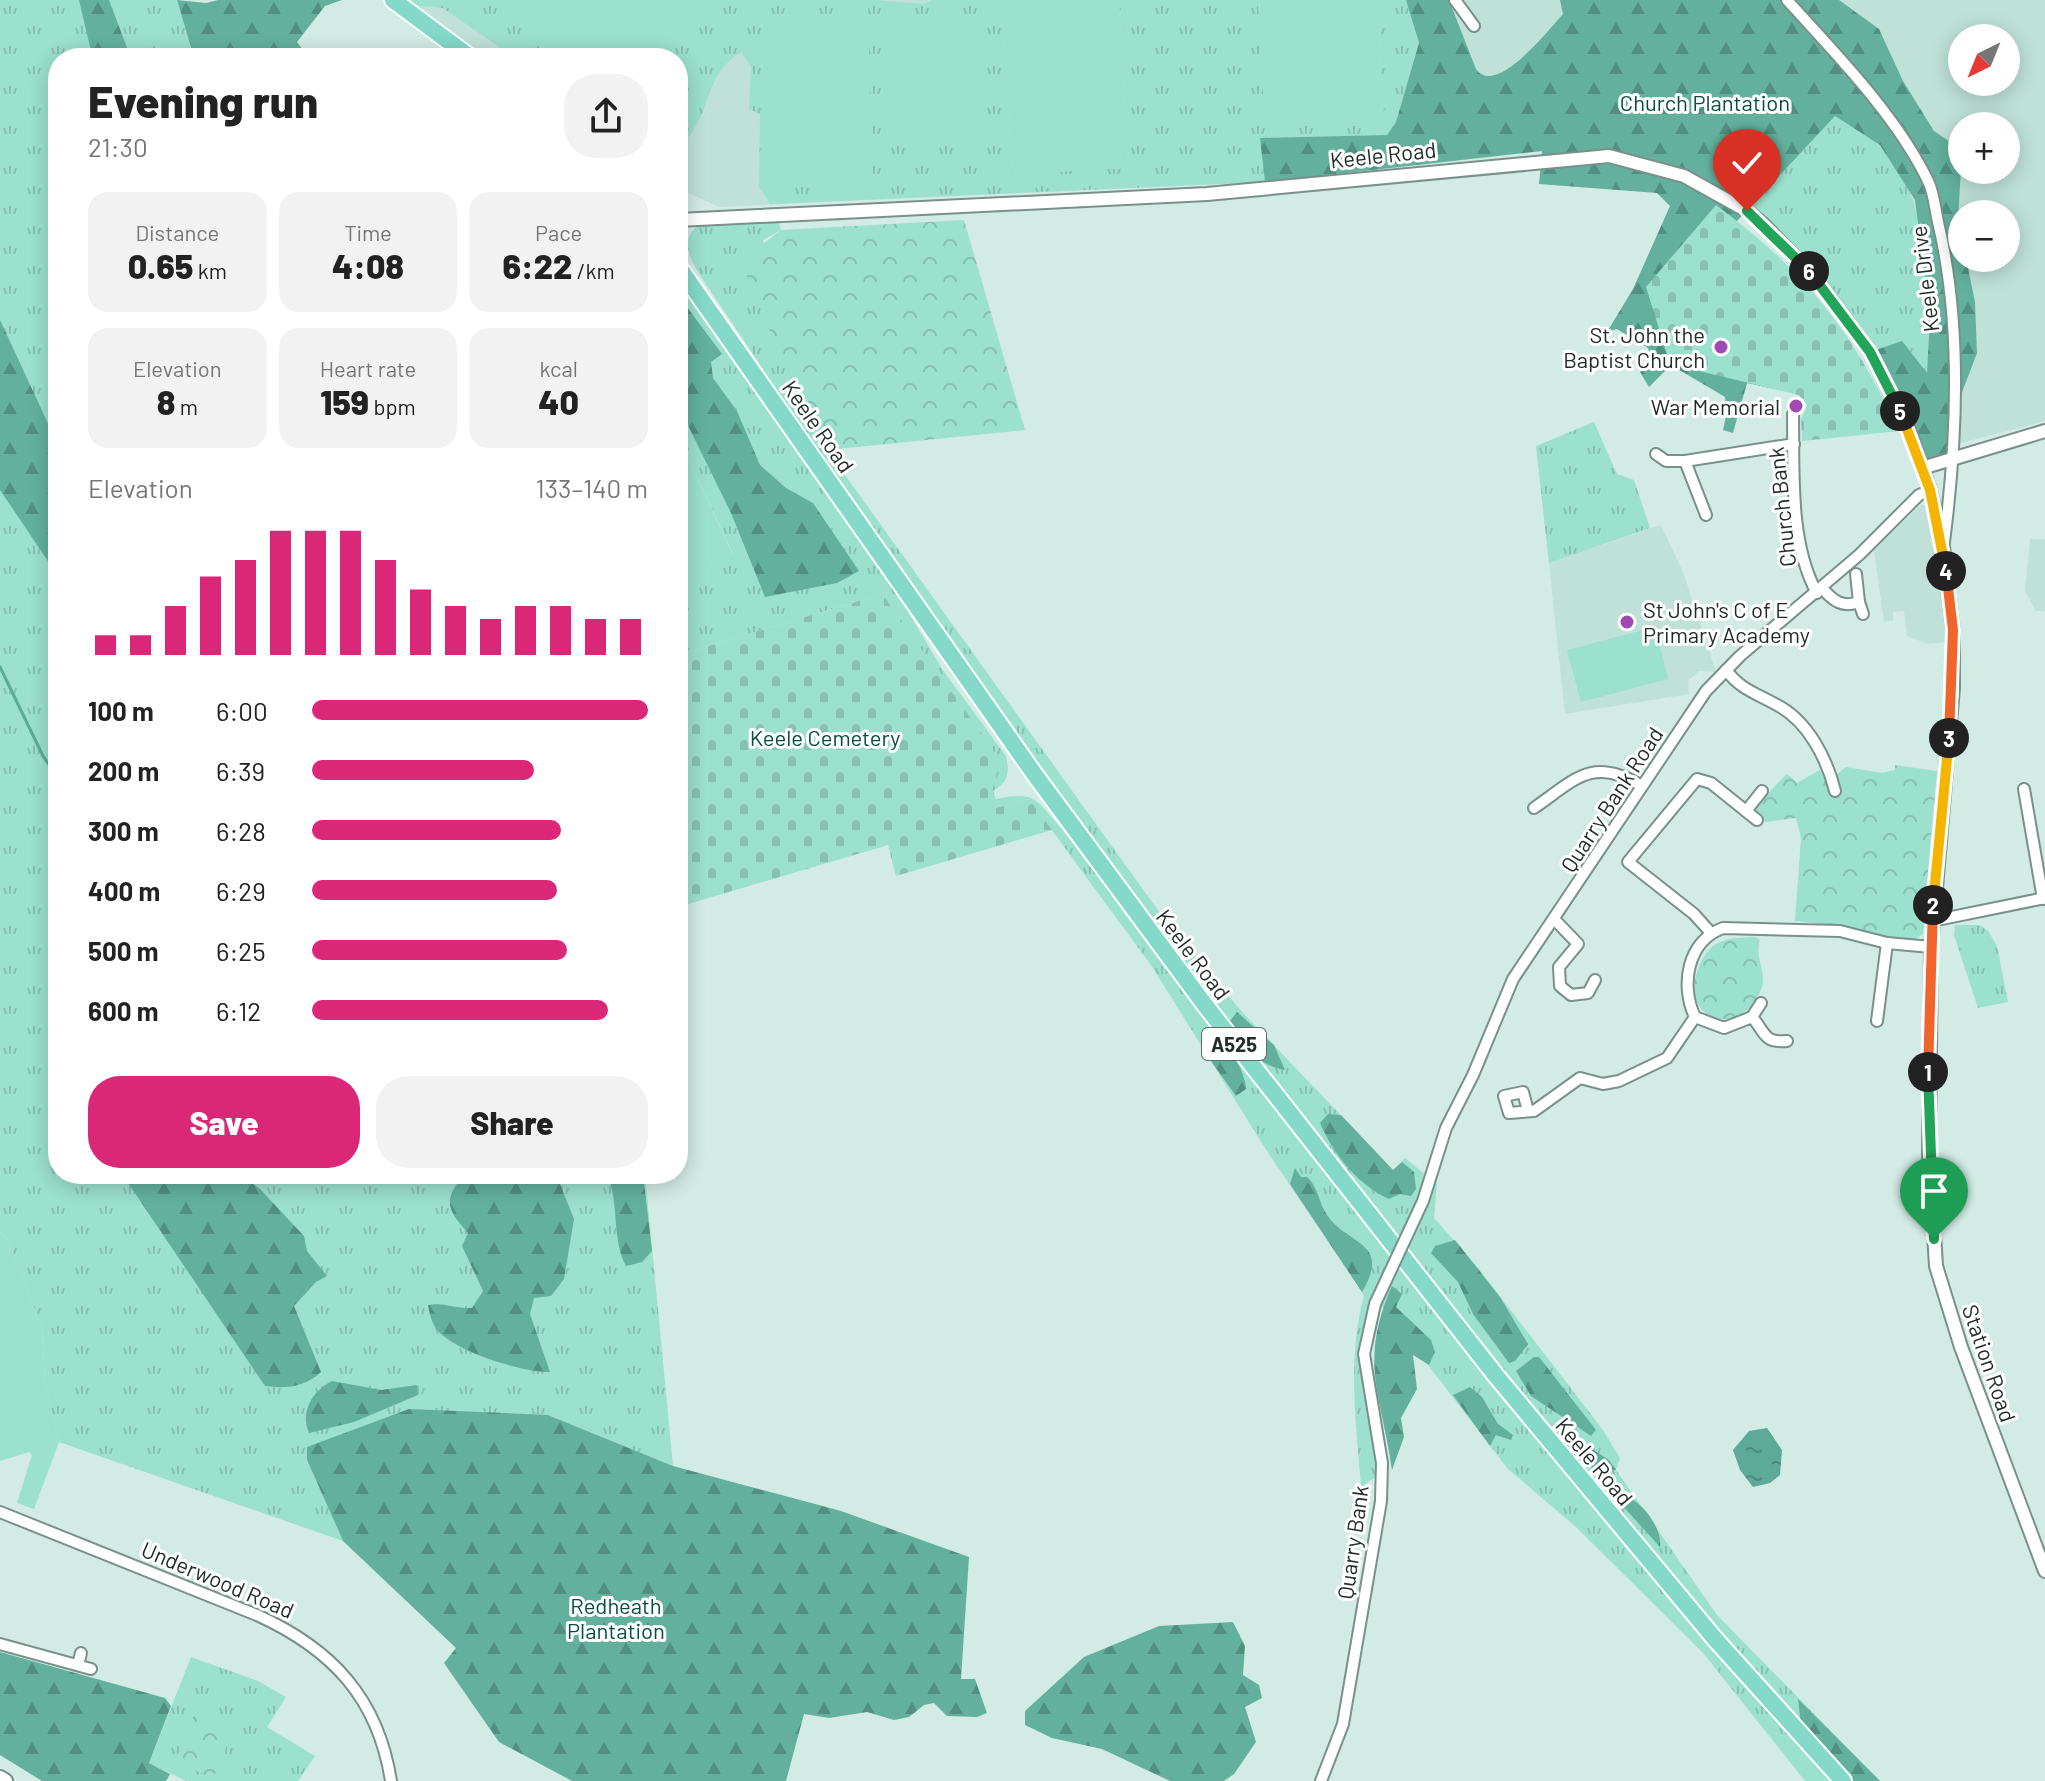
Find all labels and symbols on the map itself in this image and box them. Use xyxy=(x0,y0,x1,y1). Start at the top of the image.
north arrow xyxy=(1948,24,2020,96)
park label: Church Plantation xyxy=(1620,89,1790,115)
pin xyxy=(1713,129,1781,211)
street label: Keele Road xyxy=(1329,136,1437,172)
street label: Keele Drive xyxy=(1905,224,1943,334)
pin: 6 xyxy=(1789,251,1829,291)
place label: St. John the Baptist Church xyxy=(1563,321,1705,372)
marker: St. John the Baptist Church xyxy=(1712,338,1730,356)
street label: Keele Road xyxy=(778,375,860,477)
pin: 5 xyxy=(1880,391,1920,431)
place label: War Memorial xyxy=(1651,393,1780,419)
marker: War Memorial xyxy=(1787,397,1805,415)
street label: Church Bank xyxy=(1762,446,1800,568)
pin: 4 xyxy=(1926,551,1966,591)
place label: St John's C of E Primary Academy xyxy=(1643,596,1810,647)
marker: St John's C of E Primary Academy xyxy=(1618,613,1636,631)
pin: 3 xyxy=(1929,718,1969,758)
street label: Quarry Bank Road xyxy=(1554,722,1668,876)
park label: Keele Cemetery xyxy=(750,724,900,750)
pin: 2 xyxy=(1913,885,1953,925)
street label: Keele Road xyxy=(1152,904,1236,1004)
road number: A525 xyxy=(1202,1028,1266,1060)
pin: 1 xyxy=(1908,1052,1948,1092)
pin xyxy=(1900,1157,1968,1239)
street label: Station Road xyxy=(1958,1301,2022,1425)
street label: Keele Road xyxy=(1551,1412,1639,1510)
street label: Quarry Bank xyxy=(1331,1483,1373,1601)
street label: Underwood Road xyxy=(138,1535,298,1623)
park label: Redheath Plantation xyxy=(567,1592,665,1643)

